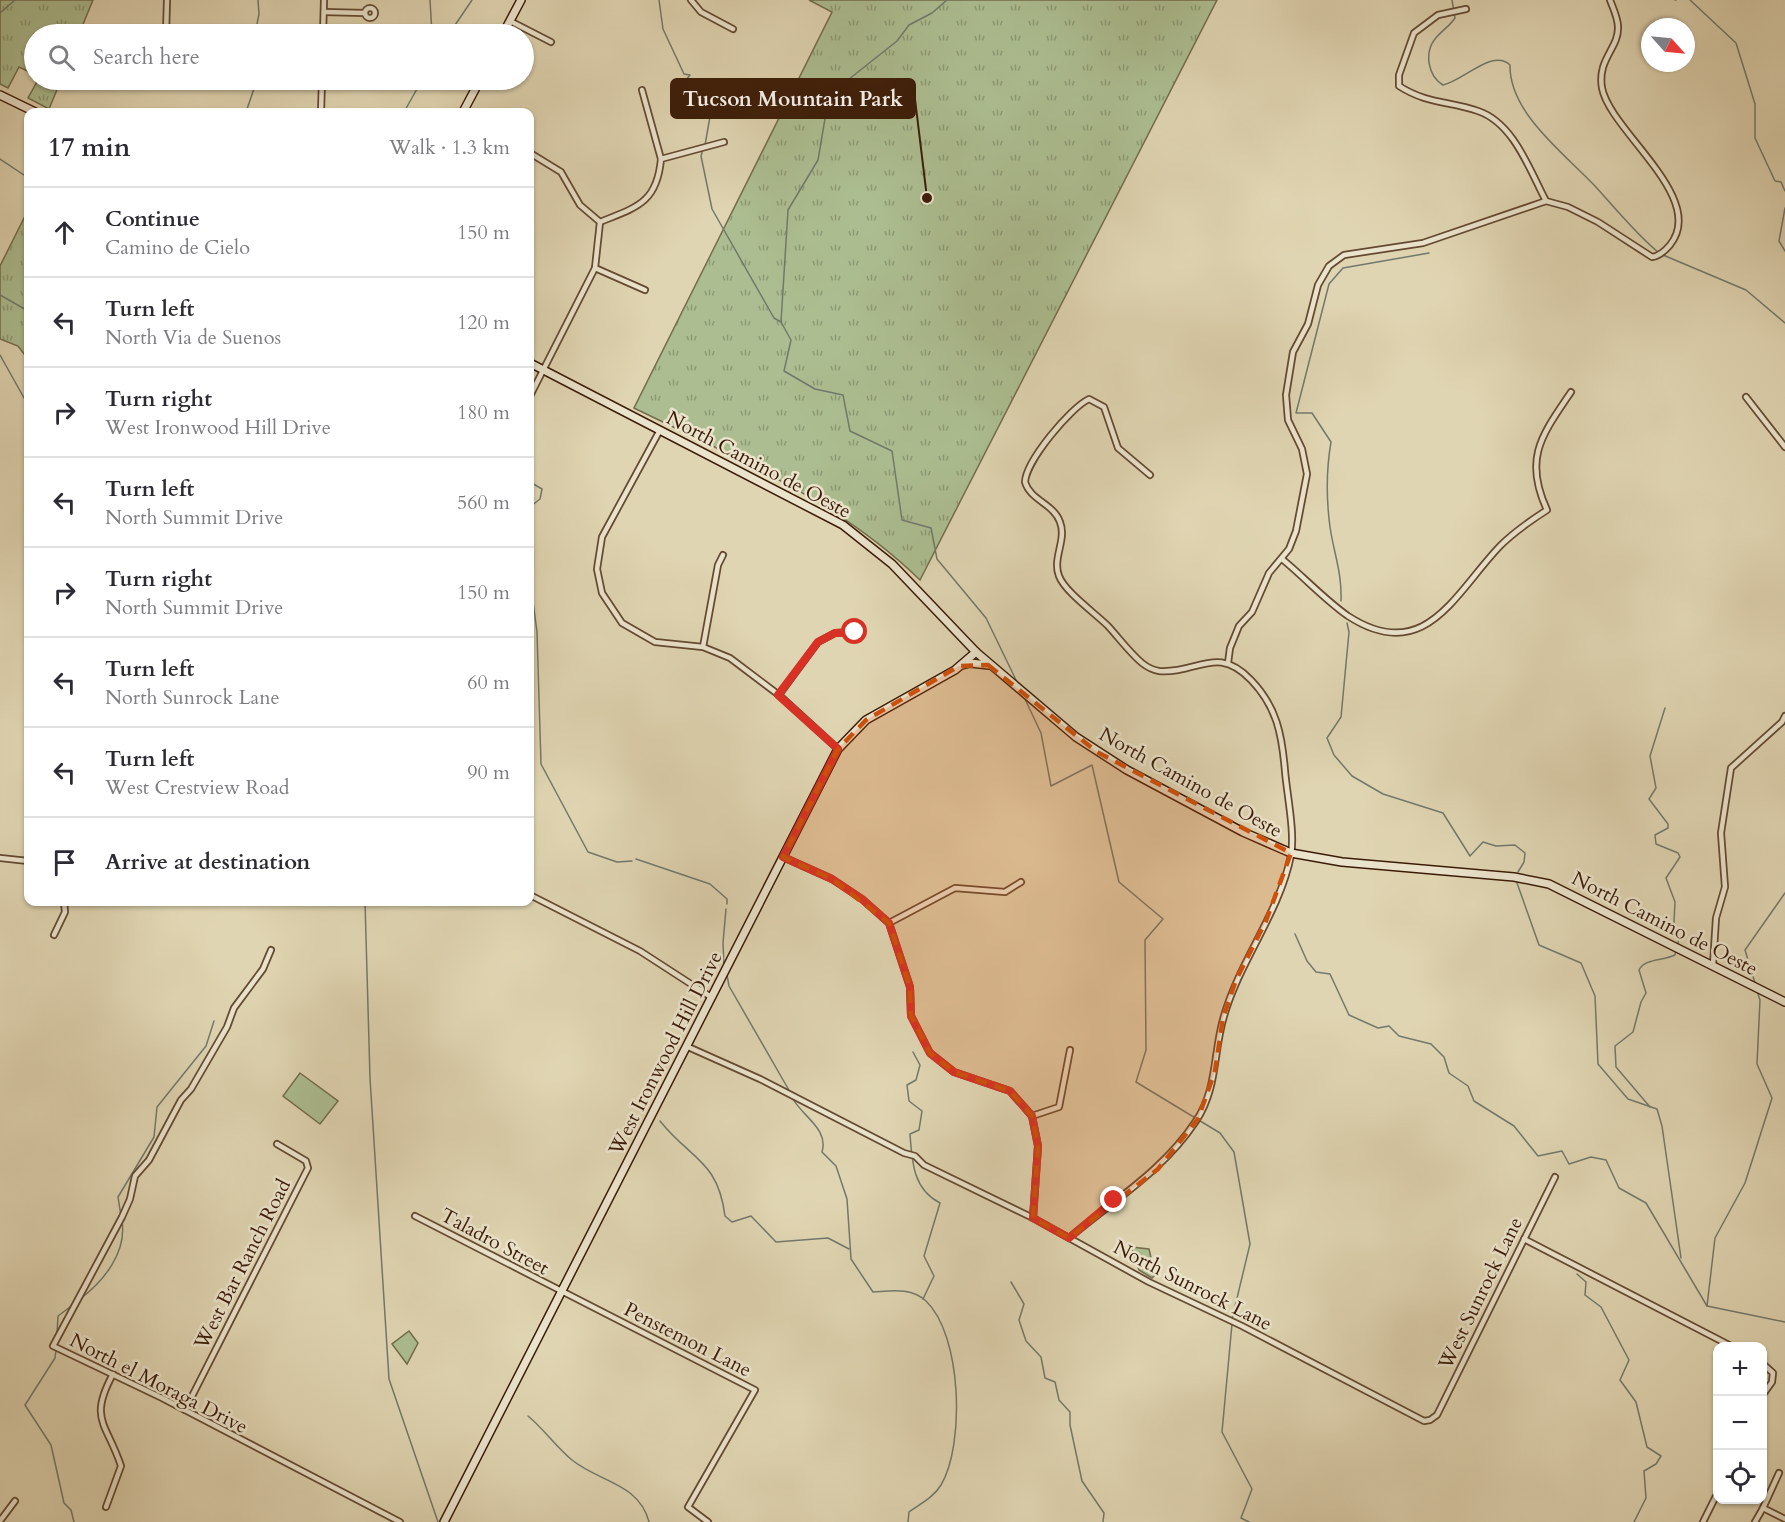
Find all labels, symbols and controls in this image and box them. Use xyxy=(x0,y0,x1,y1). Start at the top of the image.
north arrow xyxy=(1641,18,1695,72)
search box xyxy=(24,24,534,90)
icon: search xyxy=(45,41,78,74)
text: Search here xyxy=(93,42,200,72)
callout: Tucson Mountain Park xyxy=(671,79,915,118)
text: Tucson Mountain Park xyxy=(683,85,903,114)
text: 17 min xyxy=(48,130,131,165)
text: Walk · 1.3 km xyxy=(389,134,510,161)
text: Continue xyxy=(105,204,200,234)
icon: ahead xyxy=(48,216,81,249)
text: 150 m xyxy=(457,219,510,246)
text: Camino de Cielo xyxy=(105,234,250,261)
text: Turn left xyxy=(105,294,194,324)
icon: left xyxy=(48,306,81,339)
text: 120 m xyxy=(457,309,510,336)
text: North Via de Suenos xyxy=(105,324,281,351)
text: Turn right xyxy=(105,384,212,414)
icon: right xyxy=(48,396,81,429)
text: 180 m xyxy=(457,399,510,426)
street label: North Camino de Oeste xyxy=(662,404,856,525)
text: West Ironwood Hill Drive xyxy=(105,414,331,441)
text: Turn left xyxy=(105,474,194,504)
icon: left xyxy=(48,486,81,519)
text: 560 m xyxy=(457,489,510,516)
text: North Summit Drive xyxy=(105,504,283,531)
text: Turn right xyxy=(105,564,212,594)
icon: right xyxy=(48,576,81,609)
text: 150 m xyxy=(457,579,510,606)
text: North Summit Drive xyxy=(105,594,283,621)
route start xyxy=(841,618,867,644)
text: Turn left xyxy=(105,654,194,684)
icon: left xyxy=(48,666,81,699)
text: 60 m xyxy=(467,669,510,696)
text: North Sunrock Lane xyxy=(105,684,280,711)
street label: North Camino de Oeste xyxy=(1094,721,1287,844)
text: Turn left xyxy=(105,744,194,774)
icon: left xyxy=(48,756,81,789)
text: 90 m xyxy=(467,759,510,786)
text: West Crestview Road xyxy=(105,774,289,801)
icon: arrive xyxy=(48,846,81,879)
text: Arrive at destination xyxy=(105,847,310,877)
street label: North Camino de Oeste xyxy=(1567,865,1762,982)
street label: West Ironwood Hill Drive xyxy=(602,947,729,1161)
street label: West Bar Ranch Road xyxy=(187,1174,297,1355)
route end xyxy=(1100,1186,1126,1212)
street label: Taladro Street xyxy=(436,1202,554,1282)
street label: West Sunrock Lane xyxy=(1431,1213,1529,1375)
street label: North Sunrock Lane xyxy=(1109,1234,1277,1337)
street label: Penstemon Lane xyxy=(619,1296,756,1383)
street label: North el Moraga Drive xyxy=(65,1327,252,1440)
map controls xyxy=(1713,1342,1767,1504)
button: + xyxy=(1713,1342,1767,1396)
button: − xyxy=(1713,1396,1767,1450)
button: locate xyxy=(1713,1450,1767,1504)

